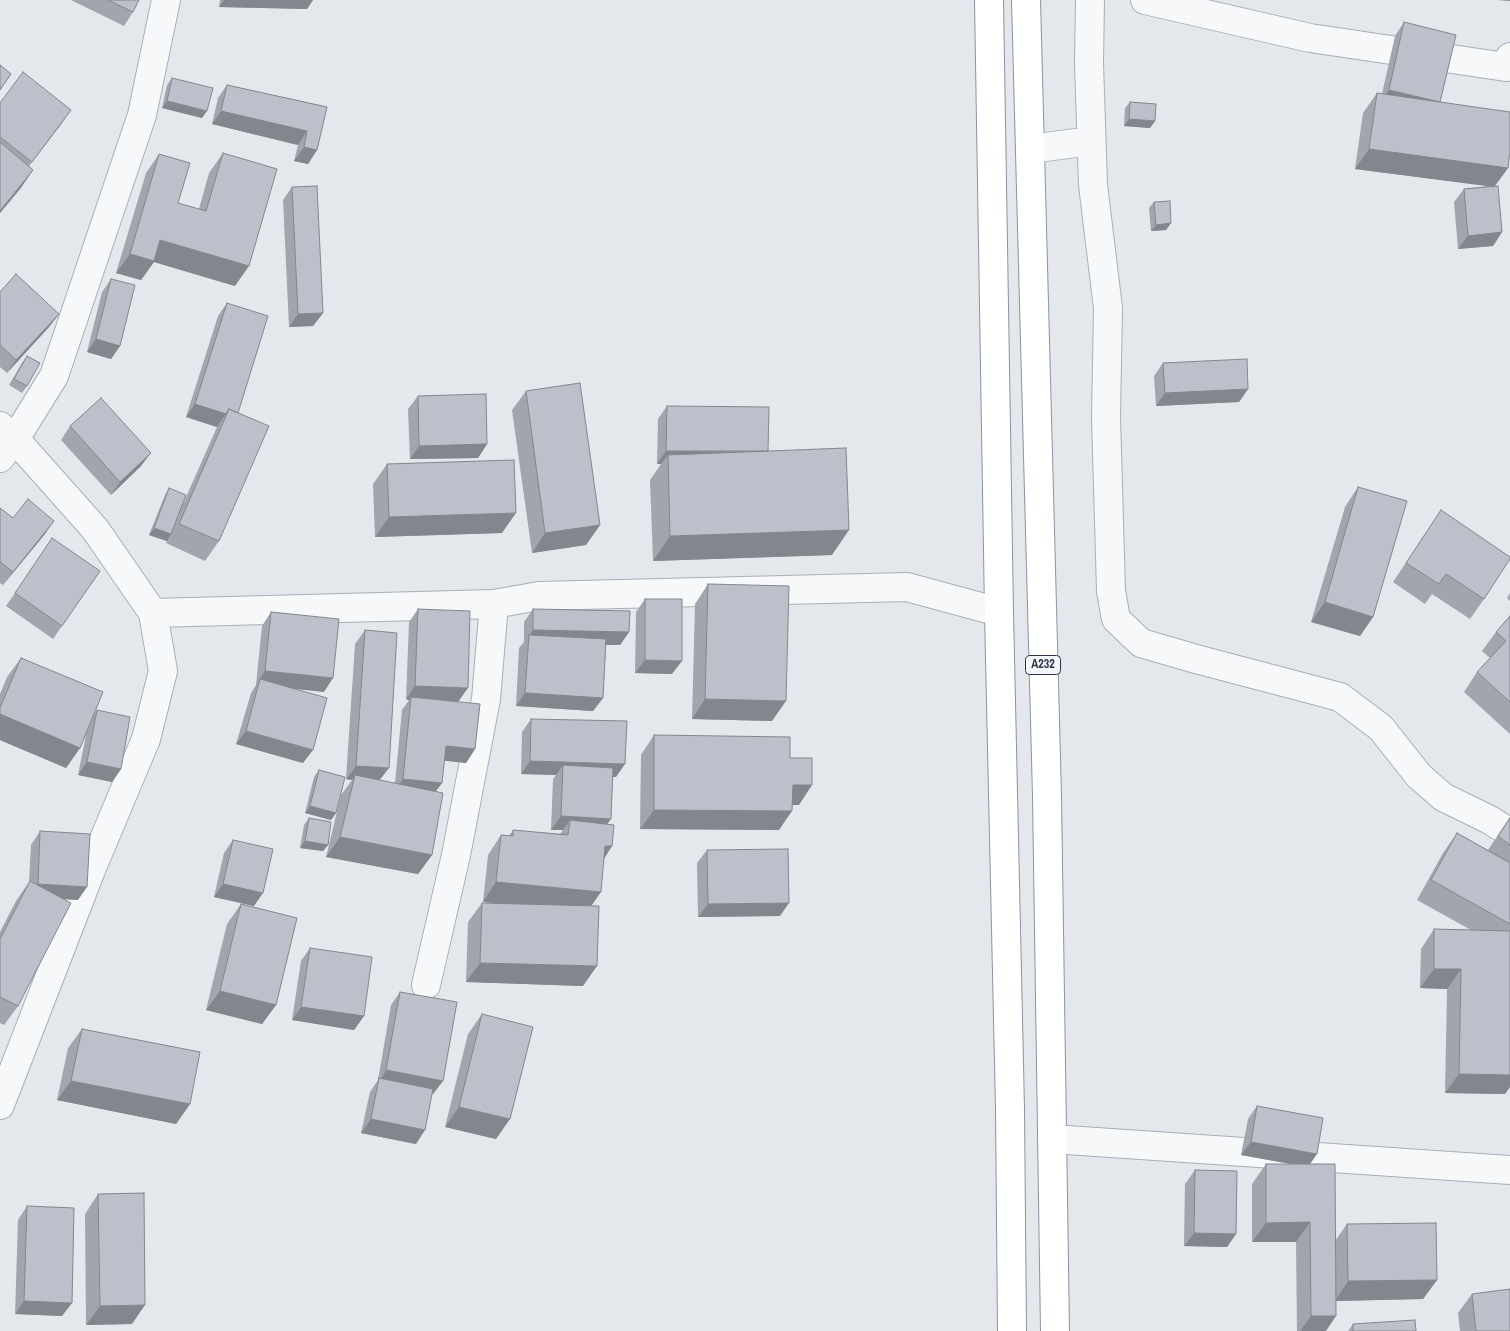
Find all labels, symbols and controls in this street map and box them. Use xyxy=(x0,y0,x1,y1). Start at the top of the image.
road number: A232 xyxy=(1026,656,1060,674)

